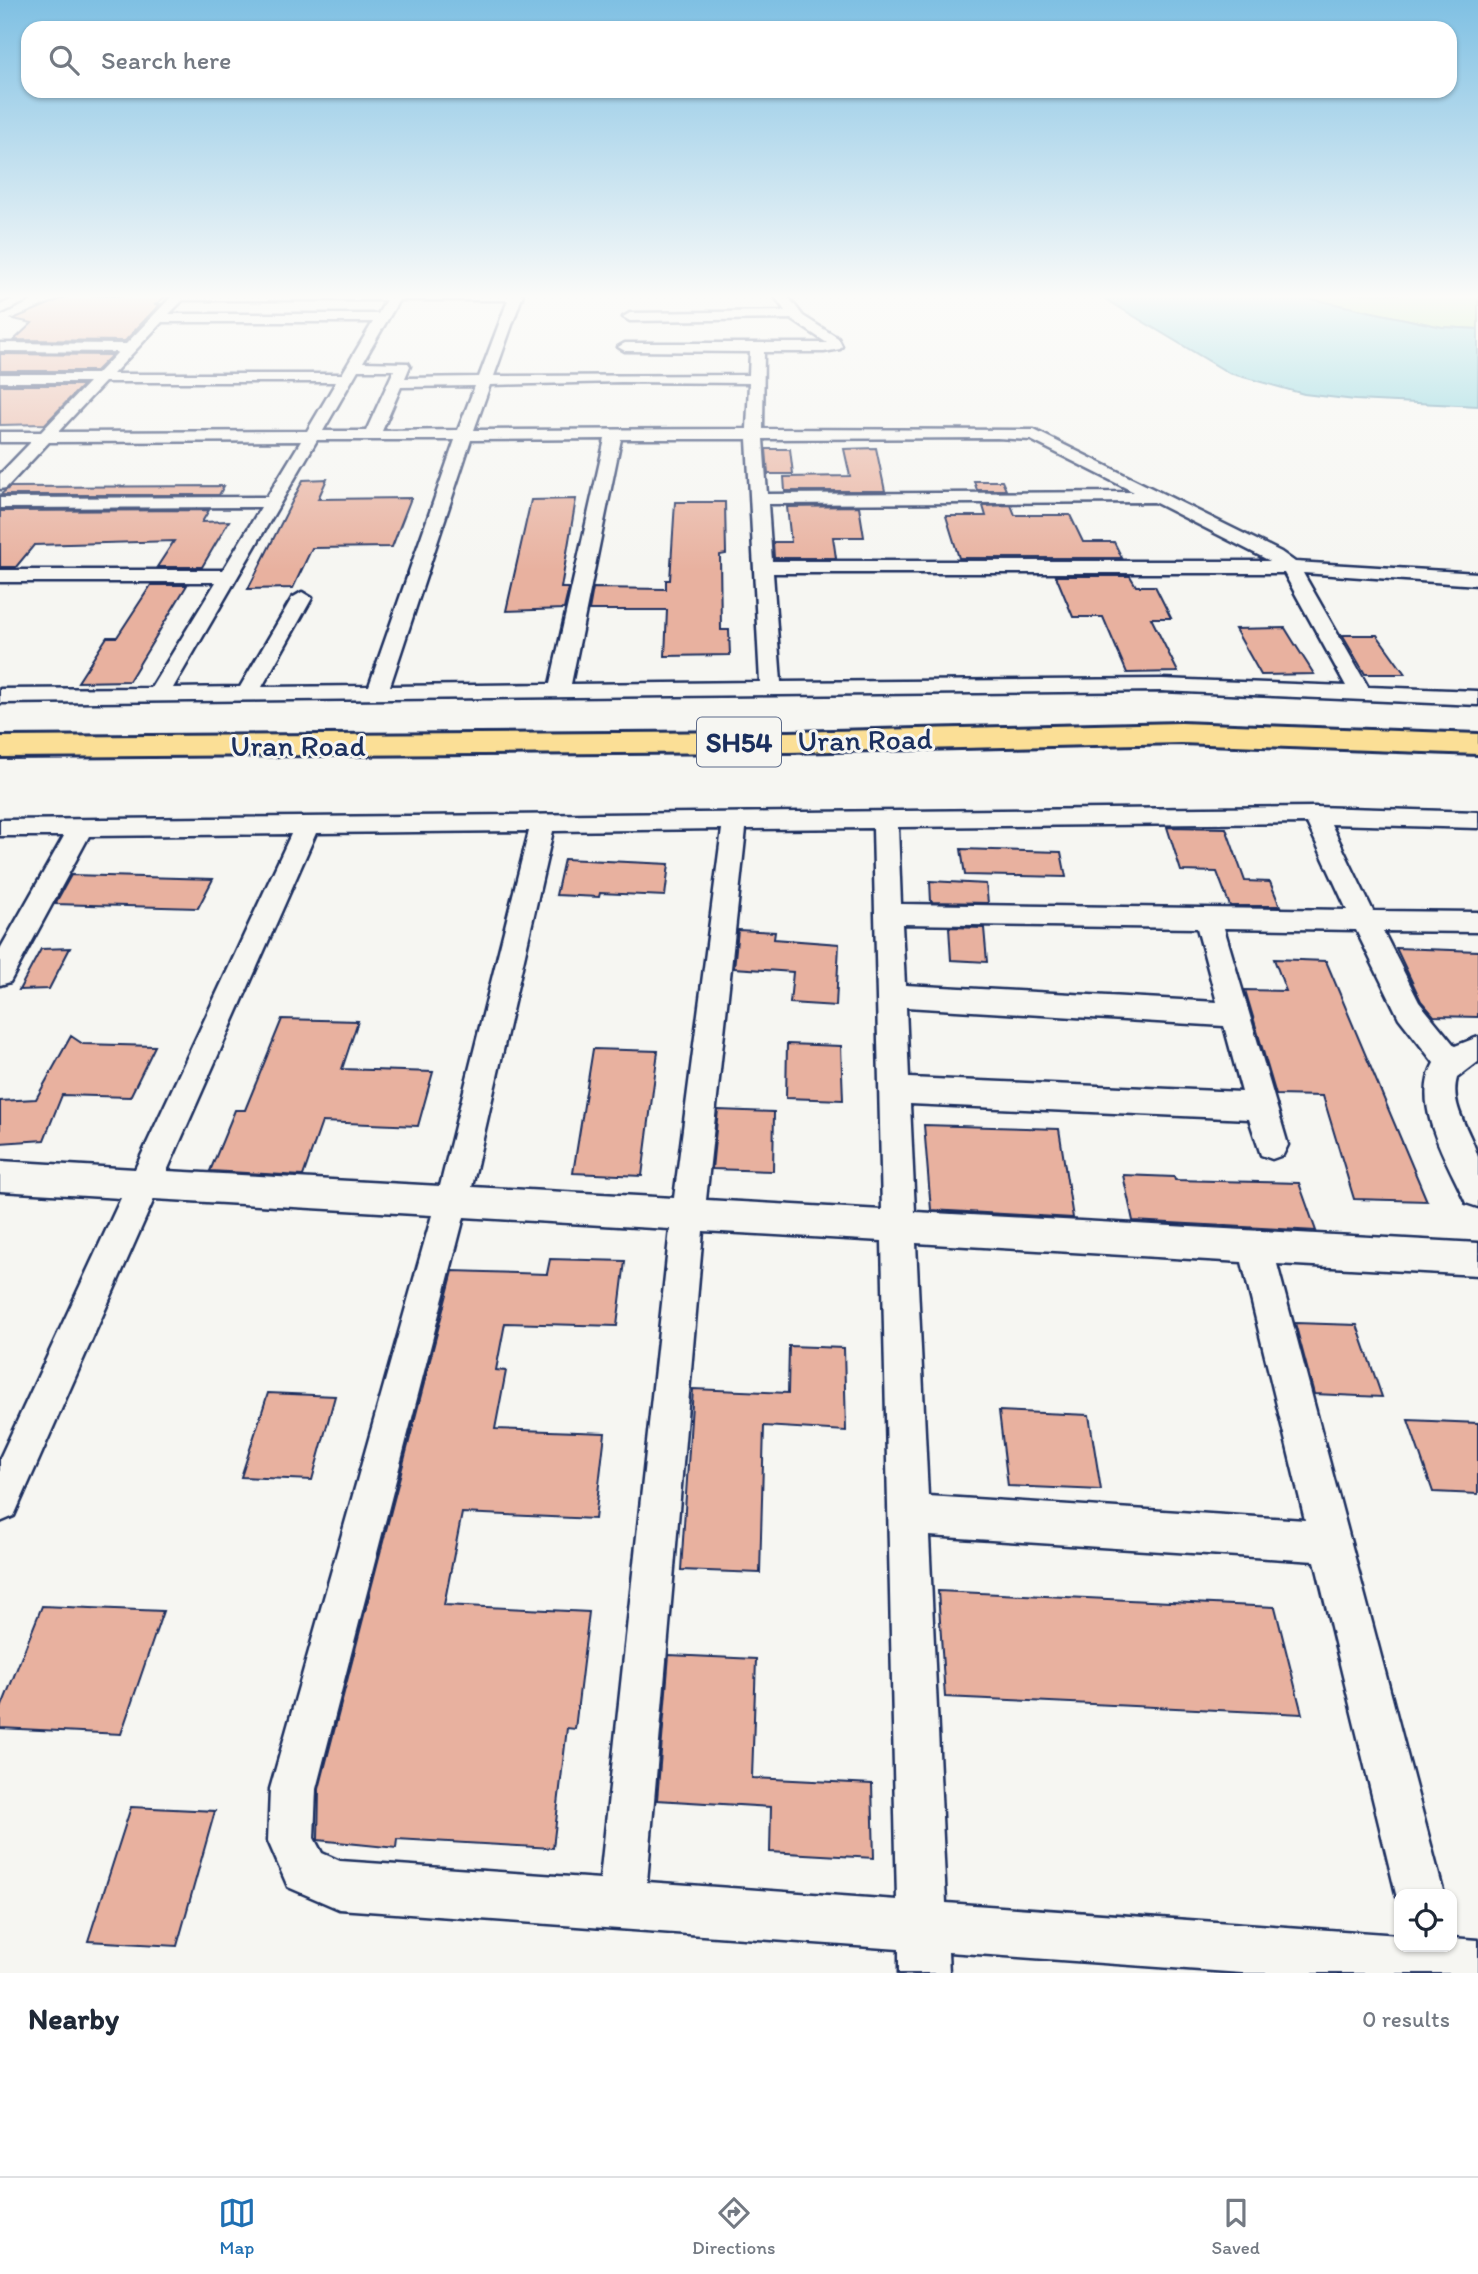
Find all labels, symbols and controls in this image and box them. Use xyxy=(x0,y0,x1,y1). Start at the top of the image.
search box xyxy=(21,21,1457,98)
icon: search xyxy=(45,41,83,79)
text: Search here xyxy=(101,44,231,76)
road number: SH54 xyxy=(697,718,781,766)
street label: Uran Road xyxy=(797,720,933,759)
street label: Uran Road xyxy=(230,727,366,764)
map controls xyxy=(1394,1889,1457,1952)
button: locate xyxy=(1394,1889,1457,1952)
text: Nearby xyxy=(28,2000,119,2037)
text: 0 results xyxy=(1362,2005,1450,2033)
tab: Map xyxy=(218,2194,256,2259)
tab: Directions xyxy=(692,2194,776,2259)
tab: Saved xyxy=(1212,2194,1260,2259)

